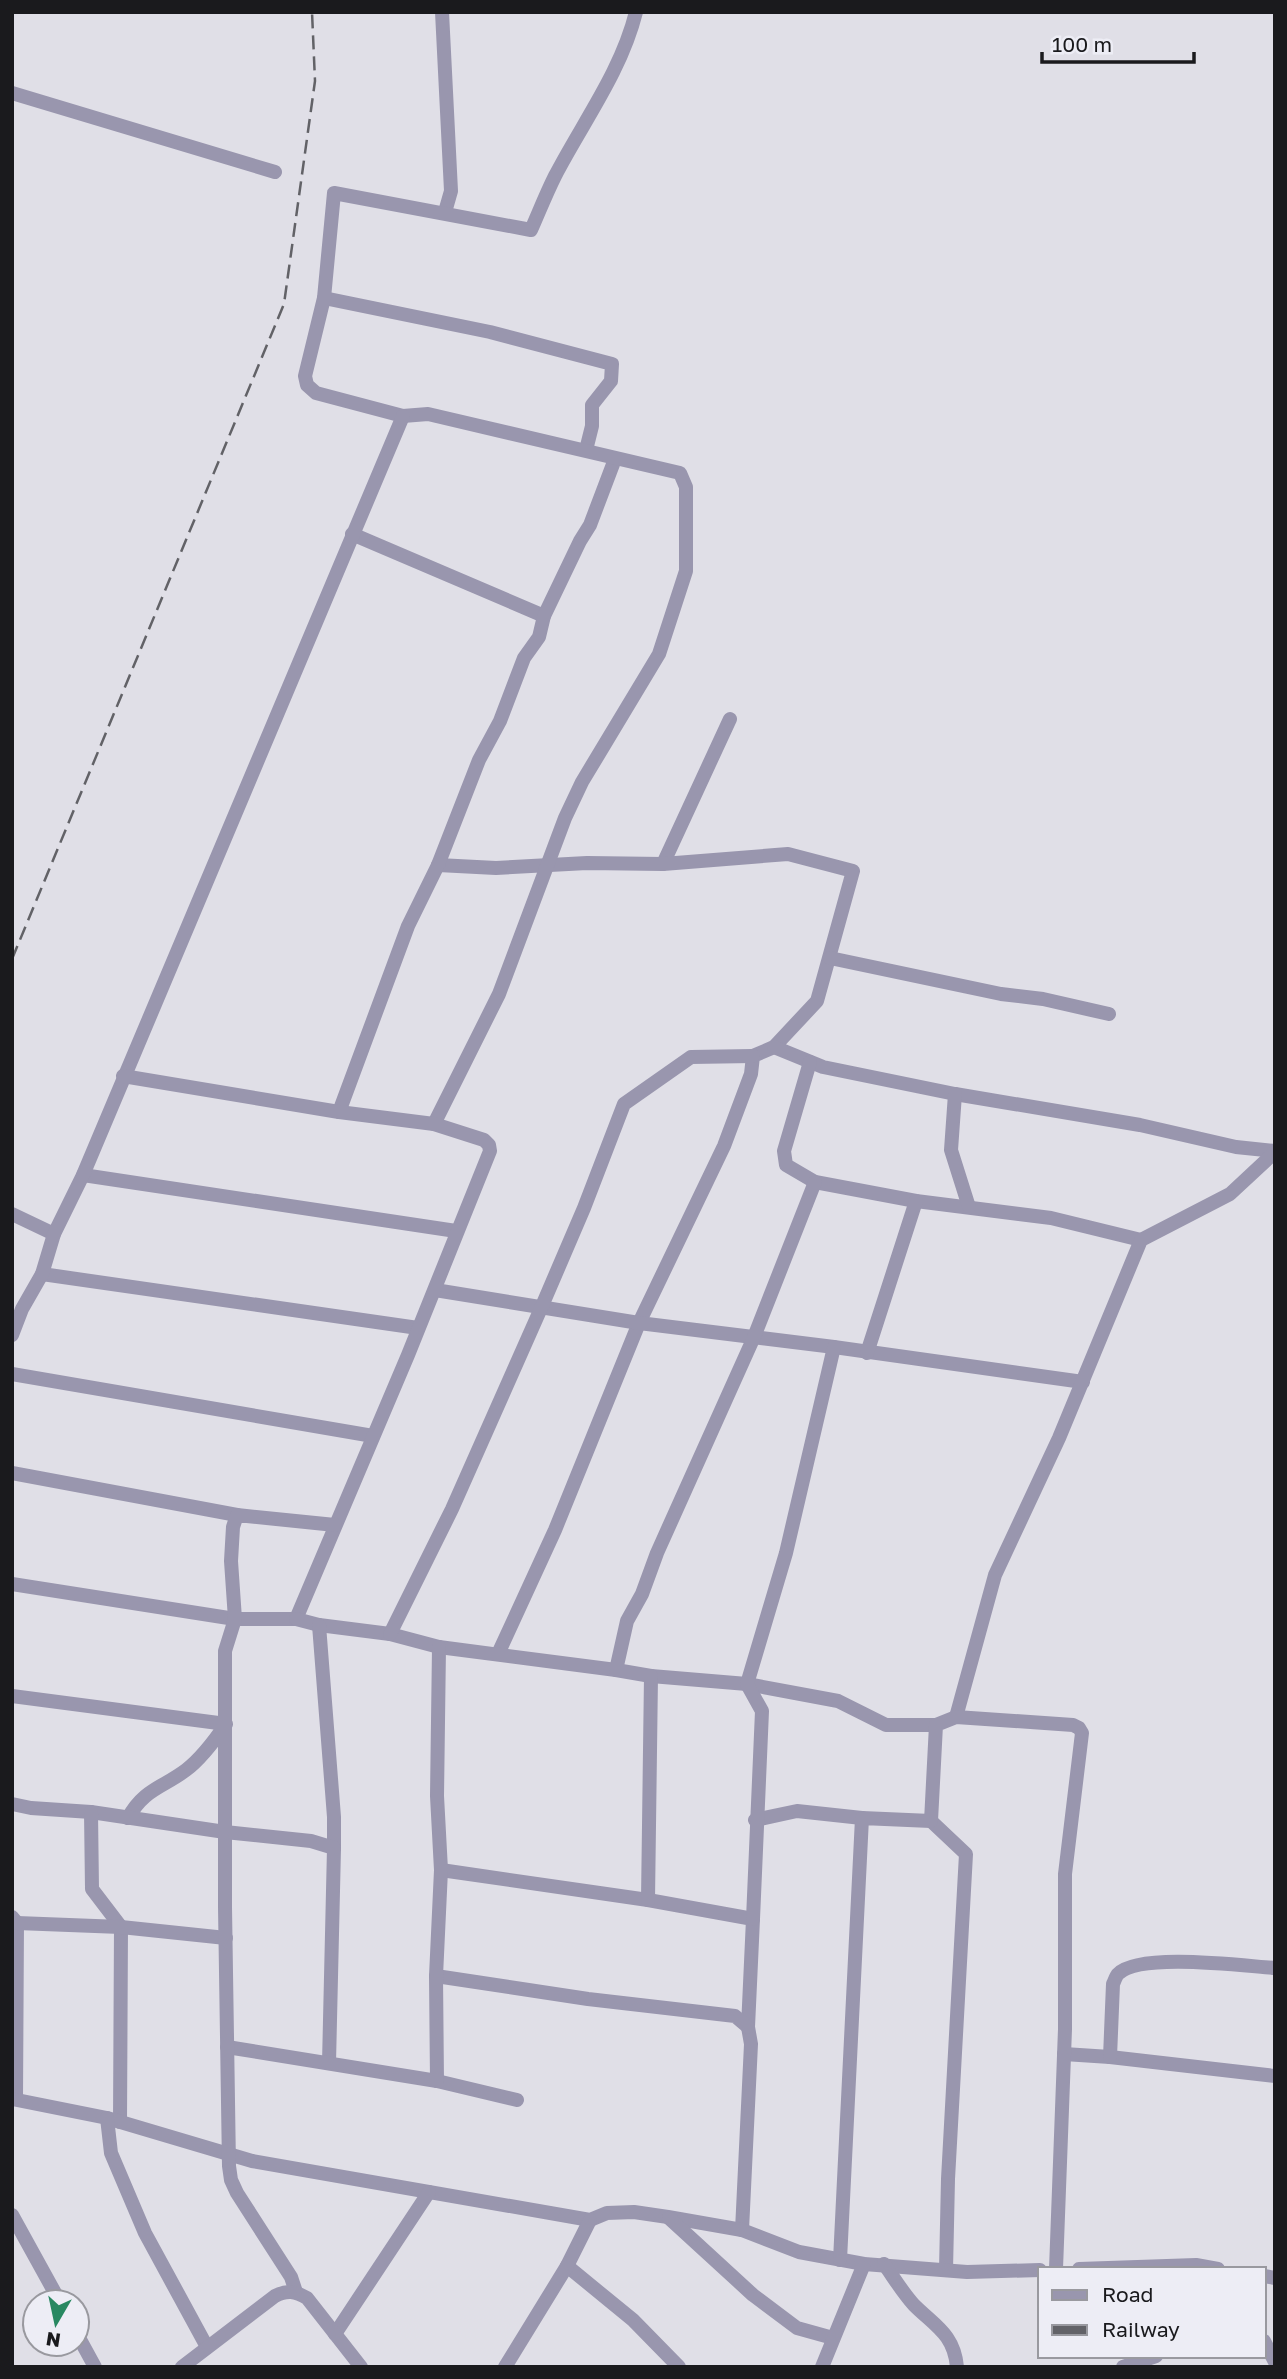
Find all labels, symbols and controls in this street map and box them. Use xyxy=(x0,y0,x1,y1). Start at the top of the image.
scale bar xyxy=(1042,21,1194,65)
text: 100 m xyxy=(1052,31,1112,57)
legend xyxy=(1038,2267,1266,2358)
text: Road xyxy=(1102,2281,1153,2307)
north arrow xyxy=(21,2288,91,2358)
text: Railway xyxy=(1102,2316,1180,2342)
text: N xyxy=(44,2328,62,2353)

